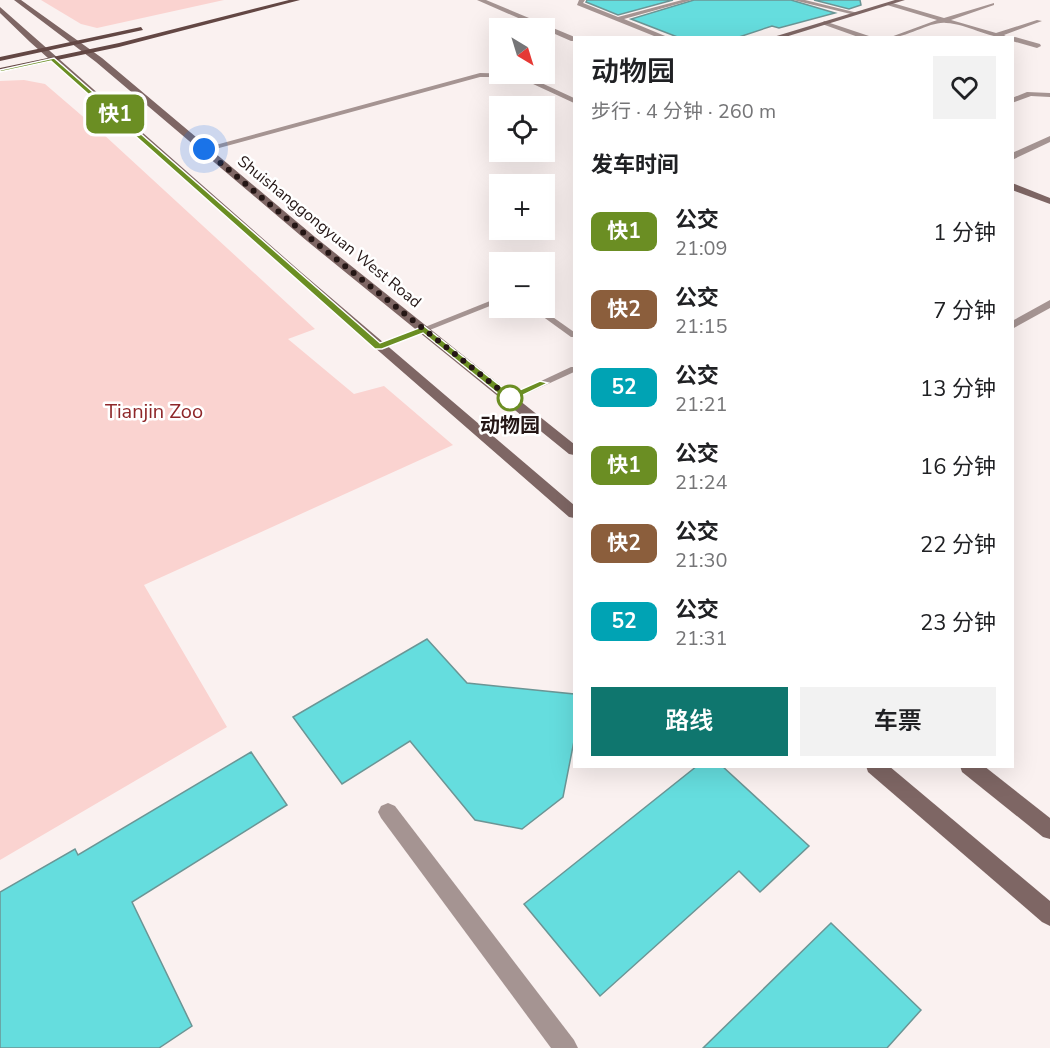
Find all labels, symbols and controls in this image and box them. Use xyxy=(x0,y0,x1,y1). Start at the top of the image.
north arrow xyxy=(489,18,555,84)
map controls xyxy=(489,18,555,318)
text: 动物园 xyxy=(591,53,675,91)
button: heart xyxy=(933,56,996,119)
line badge: 快1 xyxy=(88,94,142,134)
button: locate xyxy=(489,96,555,162)
text: 步行 · 4 分钟 · 260 m xyxy=(591,98,776,125)
text: 快1 xyxy=(98,100,132,128)
your location xyxy=(189,134,219,164)
text: 发车时间 xyxy=(591,150,679,180)
street label: Shuishanggongyuan West Road xyxy=(233,151,426,313)
button: + xyxy=(489,174,555,240)
text: 公交 xyxy=(675,205,719,235)
text: 快1 xyxy=(607,217,641,245)
text: 1 分钟 xyxy=(933,218,996,248)
text: 21:09 xyxy=(675,235,728,262)
button: − xyxy=(489,252,555,318)
text: 公交 xyxy=(675,283,719,313)
text: 快2 xyxy=(607,295,641,323)
text: 7 分钟 xyxy=(933,296,996,326)
text: 21:15 xyxy=(675,313,728,340)
text: 公交 xyxy=(675,361,719,391)
text: 52 xyxy=(611,373,637,401)
text: 13 分钟 xyxy=(920,374,996,404)
marker: 动物园 xyxy=(497,385,523,411)
text: 21:21 xyxy=(675,391,728,418)
park label: Tianjin Zoo xyxy=(105,398,203,425)
place label: 动物园 xyxy=(480,412,540,439)
text: 公交 xyxy=(675,439,719,469)
text: 快1 xyxy=(607,451,641,479)
text: 16 分钟 xyxy=(920,452,996,482)
text: 21:24 xyxy=(675,469,728,496)
text: 公交 xyxy=(675,517,719,547)
text: 快2 xyxy=(607,529,641,557)
text: 22 分钟 xyxy=(920,530,996,560)
text: 21:30 xyxy=(675,547,728,574)
text: 公交 xyxy=(675,595,719,625)
text: 52 xyxy=(611,607,637,635)
text: 23 分钟 xyxy=(920,608,996,638)
text: 21:31 xyxy=(675,625,728,652)
button: 路线 xyxy=(591,687,788,756)
button: 车票 xyxy=(800,687,996,756)

